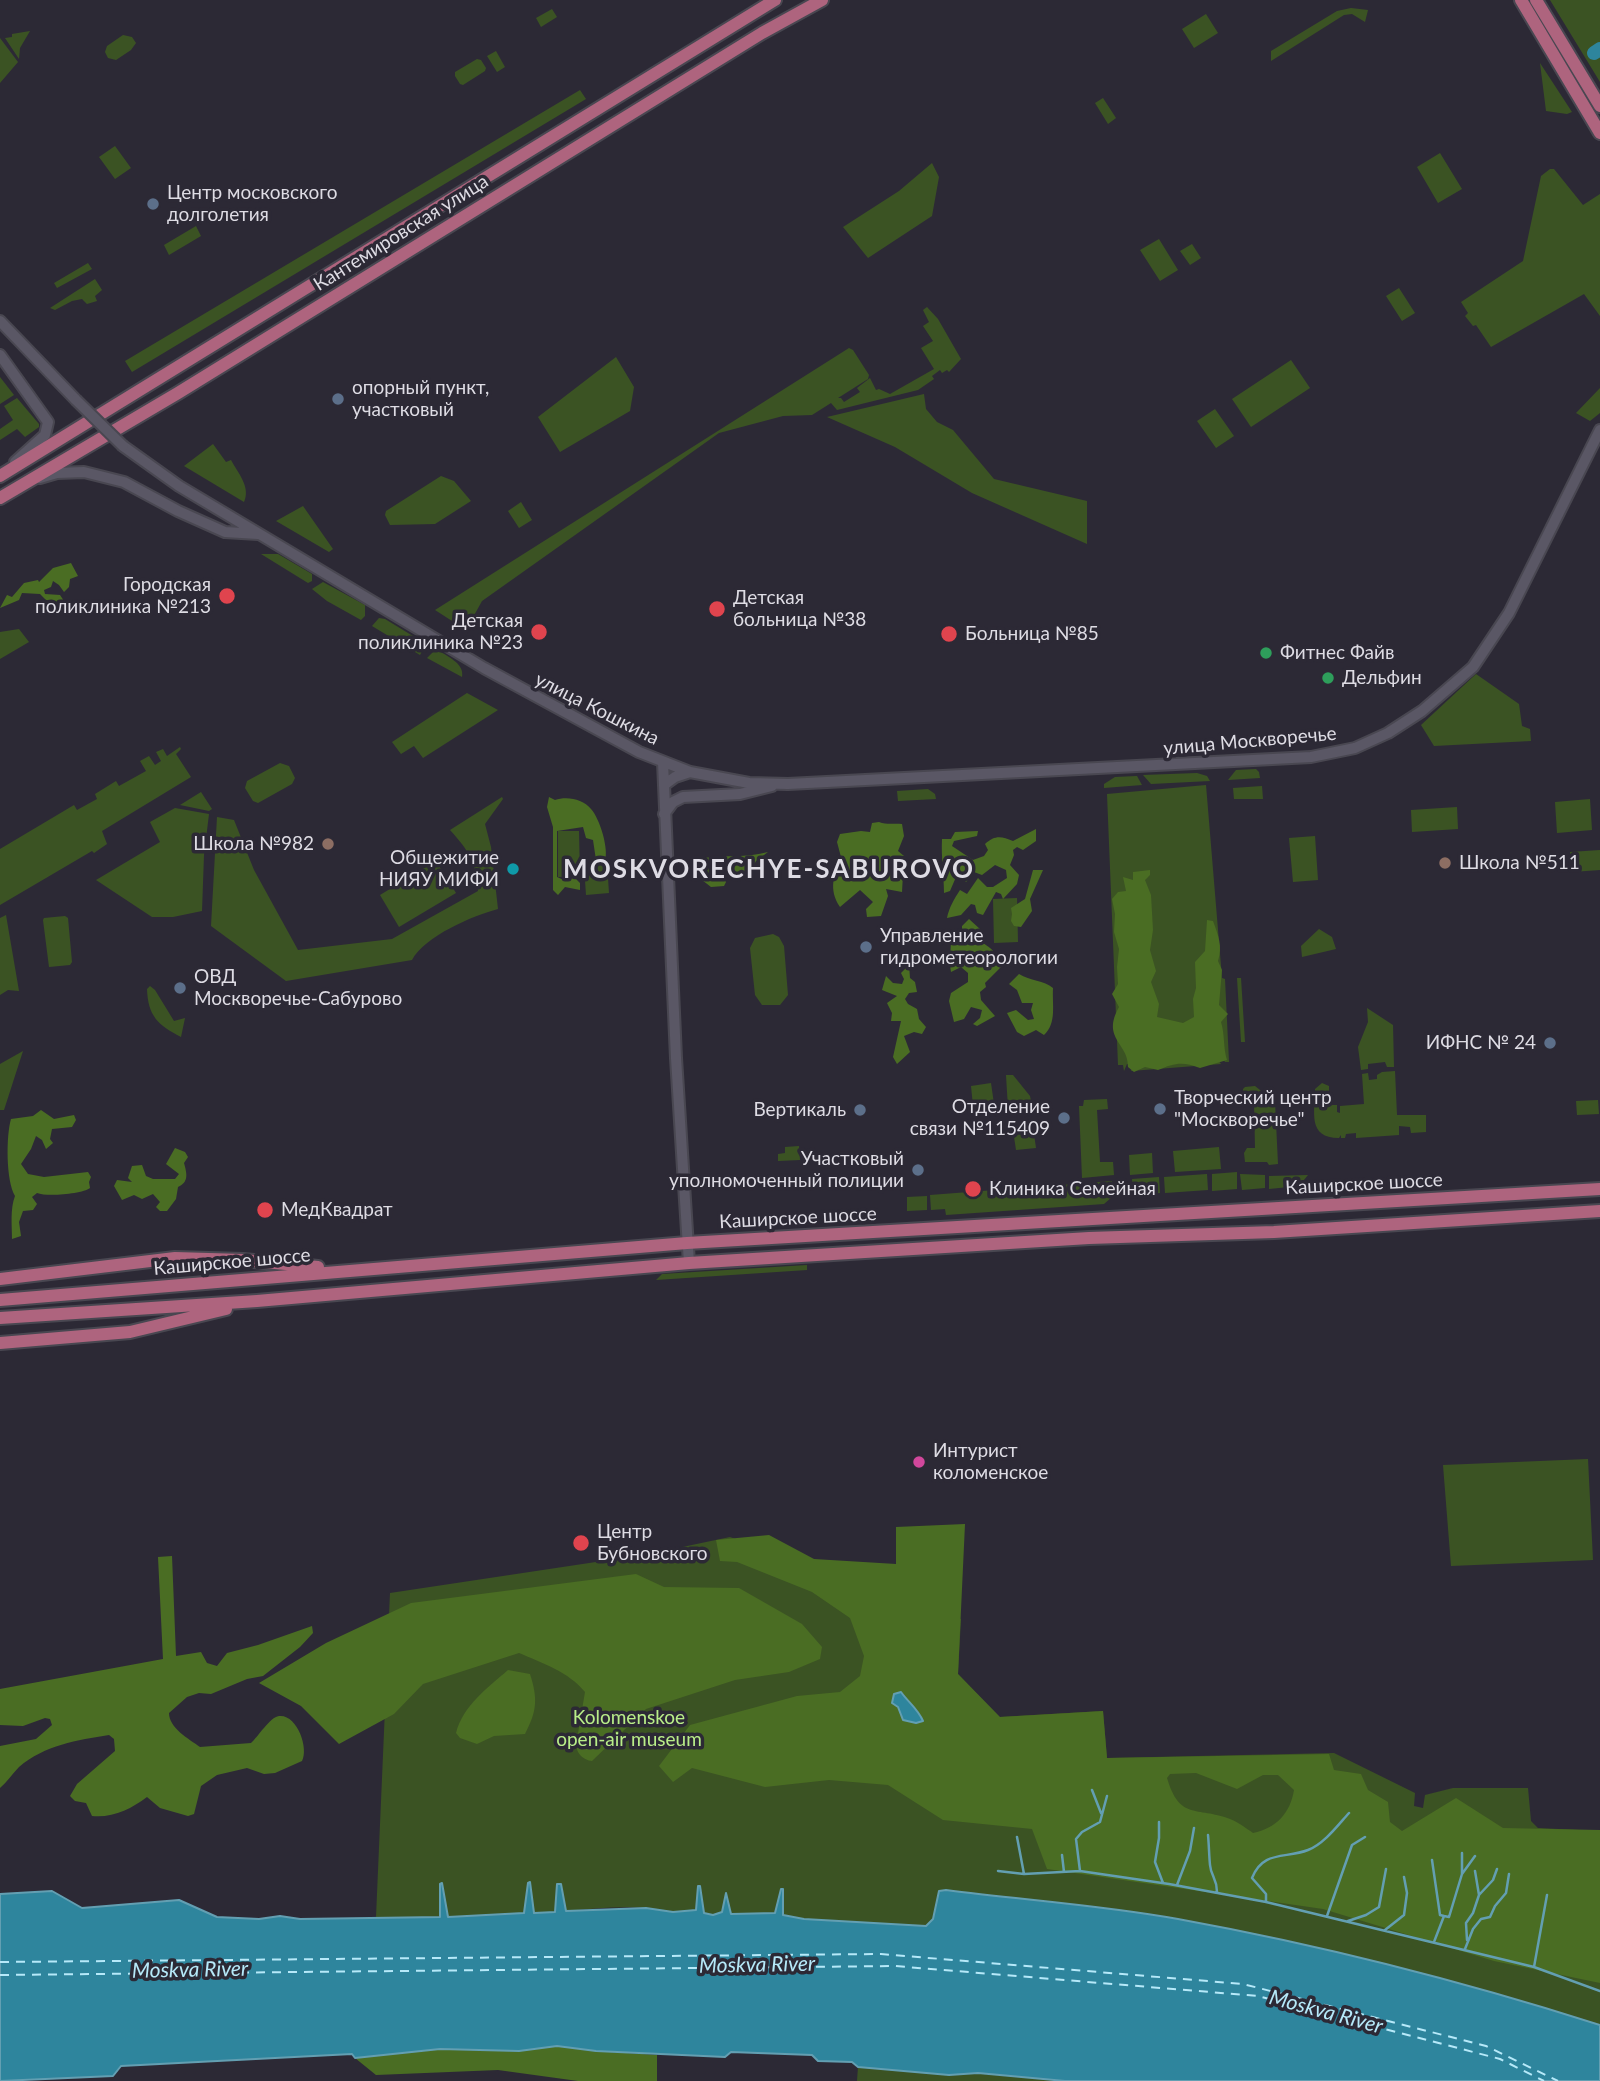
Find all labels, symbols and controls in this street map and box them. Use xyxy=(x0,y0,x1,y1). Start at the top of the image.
street label: Кантемировская улица xyxy=(309,170,493,296)
place label: Центр московского долголетия xyxy=(167,182,337,226)
marker: Центр московского долголетия xyxy=(145,196,161,212)
place label: опорный пункт, участковый xyxy=(352,377,489,421)
marker: опорный пункт, участковый xyxy=(330,391,346,407)
place label: Городская поликлиника №213 xyxy=(35,574,211,618)
marker: Городская поликлиника №213 xyxy=(217,586,237,606)
place label: Детская больница №38 xyxy=(733,587,866,631)
marker: Детская больница №38 xyxy=(707,599,727,619)
place label: Детская поликлиника №23 xyxy=(358,610,523,654)
marker: Детская поликлиника №23 xyxy=(529,622,549,642)
place label: Больница №85 xyxy=(965,623,1099,645)
marker: Больница №85 xyxy=(939,624,959,644)
place label: Фитнес Файв xyxy=(1280,642,1394,664)
marker: Фитнес Файв xyxy=(1258,645,1274,661)
place label: Дельфин xyxy=(1342,667,1422,689)
street label: улица Кошкина xyxy=(531,668,663,750)
marker: Дельфин xyxy=(1320,670,1336,686)
street label: улица Москворечье xyxy=(1163,722,1337,760)
place label: Школа №982 xyxy=(193,833,314,855)
marker: Школа №982 xyxy=(320,836,336,852)
place label: Общежитие НИЯУ МИФИ xyxy=(379,847,499,891)
place label: Школа №511 xyxy=(1459,852,1580,874)
district label: MOSKVORECHYE-SABUROVO xyxy=(566,854,972,886)
marker: Школа №511 xyxy=(1437,855,1453,871)
marker: Общежитие НИЯУ МИФИ xyxy=(505,861,521,877)
place label: Управление гидрометеорологии xyxy=(880,925,1058,969)
marker: Управление гидрометеорологии xyxy=(858,939,874,955)
place label: ОВД Москворечье-Сабурово xyxy=(194,966,402,1010)
marker: ОВД Москворечье-Сабурово xyxy=(172,980,188,996)
place label: ИФНС № 24 xyxy=(1426,1032,1536,1054)
marker: ИФНС № 24 xyxy=(1542,1035,1558,1051)
place label: Творческий центр "Москворечье" xyxy=(1174,1087,1332,1131)
place label: Отделение связи №115409 xyxy=(910,1096,1050,1140)
place label: Вертикаль xyxy=(753,1099,846,1121)
marker: Творческий центр "Москворечье" xyxy=(1152,1101,1168,1117)
marker: Вертикаль xyxy=(852,1102,868,1118)
marker: Отделение связи №115409 xyxy=(1056,1110,1072,1126)
place label: Участковый уполномоченный полиции xyxy=(669,1148,904,1192)
marker: Участковый уполномоченный полиции xyxy=(910,1162,926,1178)
street label: Каширское шоссе xyxy=(1285,1168,1443,1200)
place label: Клиника Семейная xyxy=(989,1178,1156,1200)
marker: Клиника Семейная xyxy=(963,1179,983,1199)
place label: МедКвадрат xyxy=(281,1199,393,1221)
marker: МедКвадрат xyxy=(255,1200,275,1220)
street label: Каширское шоссе xyxy=(719,1202,877,1234)
street label: Каширское шоссе xyxy=(152,1244,312,1280)
place label: Интурист коломенское xyxy=(933,1440,1048,1484)
marker: Интурист коломенское xyxy=(911,1454,927,1470)
place label: Центр Бубновского xyxy=(597,1521,708,1565)
marker: Центр Бубновского xyxy=(571,1533,591,1553)
park label: Kolomenskoe open-air museum xyxy=(556,1707,702,1751)
water label: Moskva River xyxy=(699,1951,815,1979)
water label: Moskva River xyxy=(132,1956,248,1984)
water label: Moskva River xyxy=(1267,1985,1385,2039)

